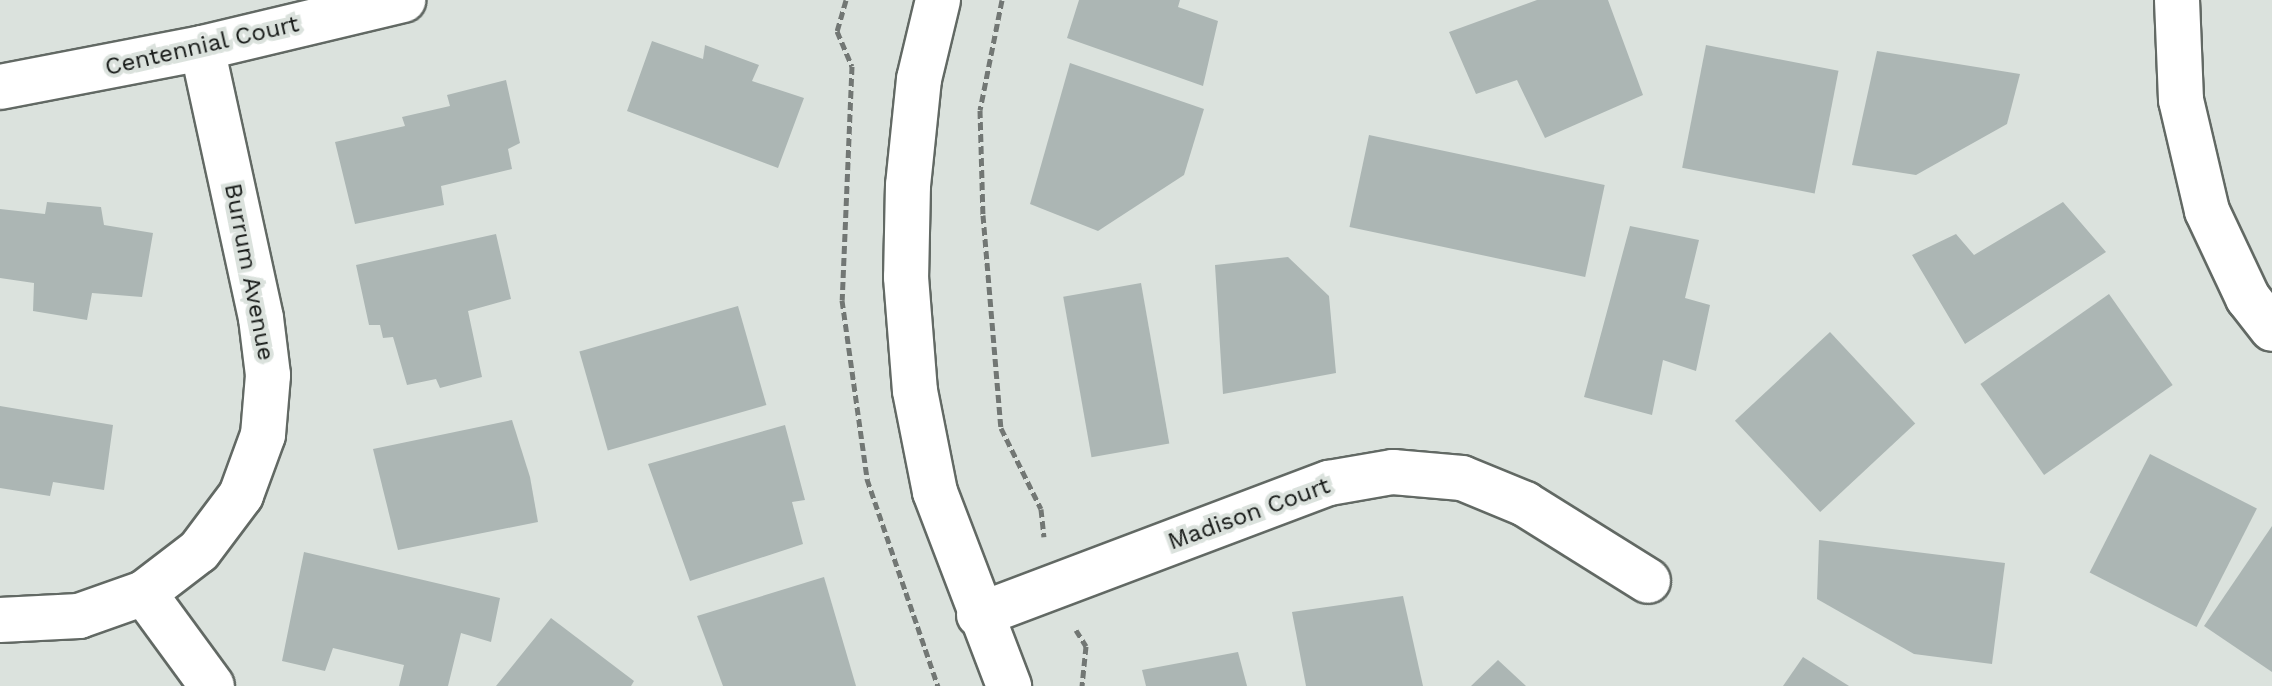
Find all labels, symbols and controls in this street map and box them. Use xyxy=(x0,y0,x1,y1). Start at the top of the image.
street label: Centennial Court xyxy=(102,10,302,82)
street label: Burrum Avenue xyxy=(218,181,280,363)
street label: Madison Court xyxy=(1164,471,1334,557)

